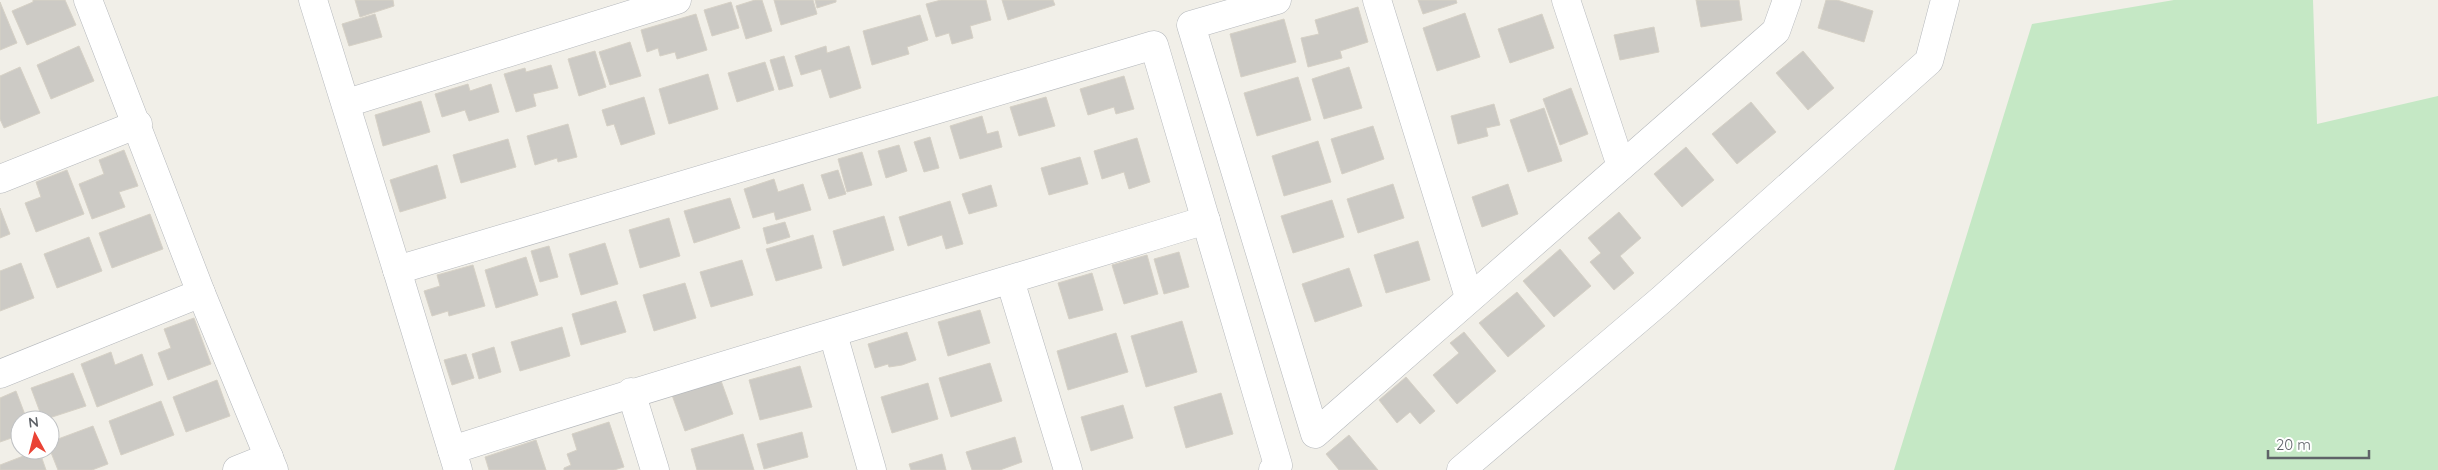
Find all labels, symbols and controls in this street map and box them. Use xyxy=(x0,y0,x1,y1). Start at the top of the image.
north arrow xyxy=(10,410,60,460)
text: N xyxy=(27,413,40,432)
scale bar xyxy=(2268,428,2369,460)
text: 20 m xyxy=(2276,435,2311,454)

